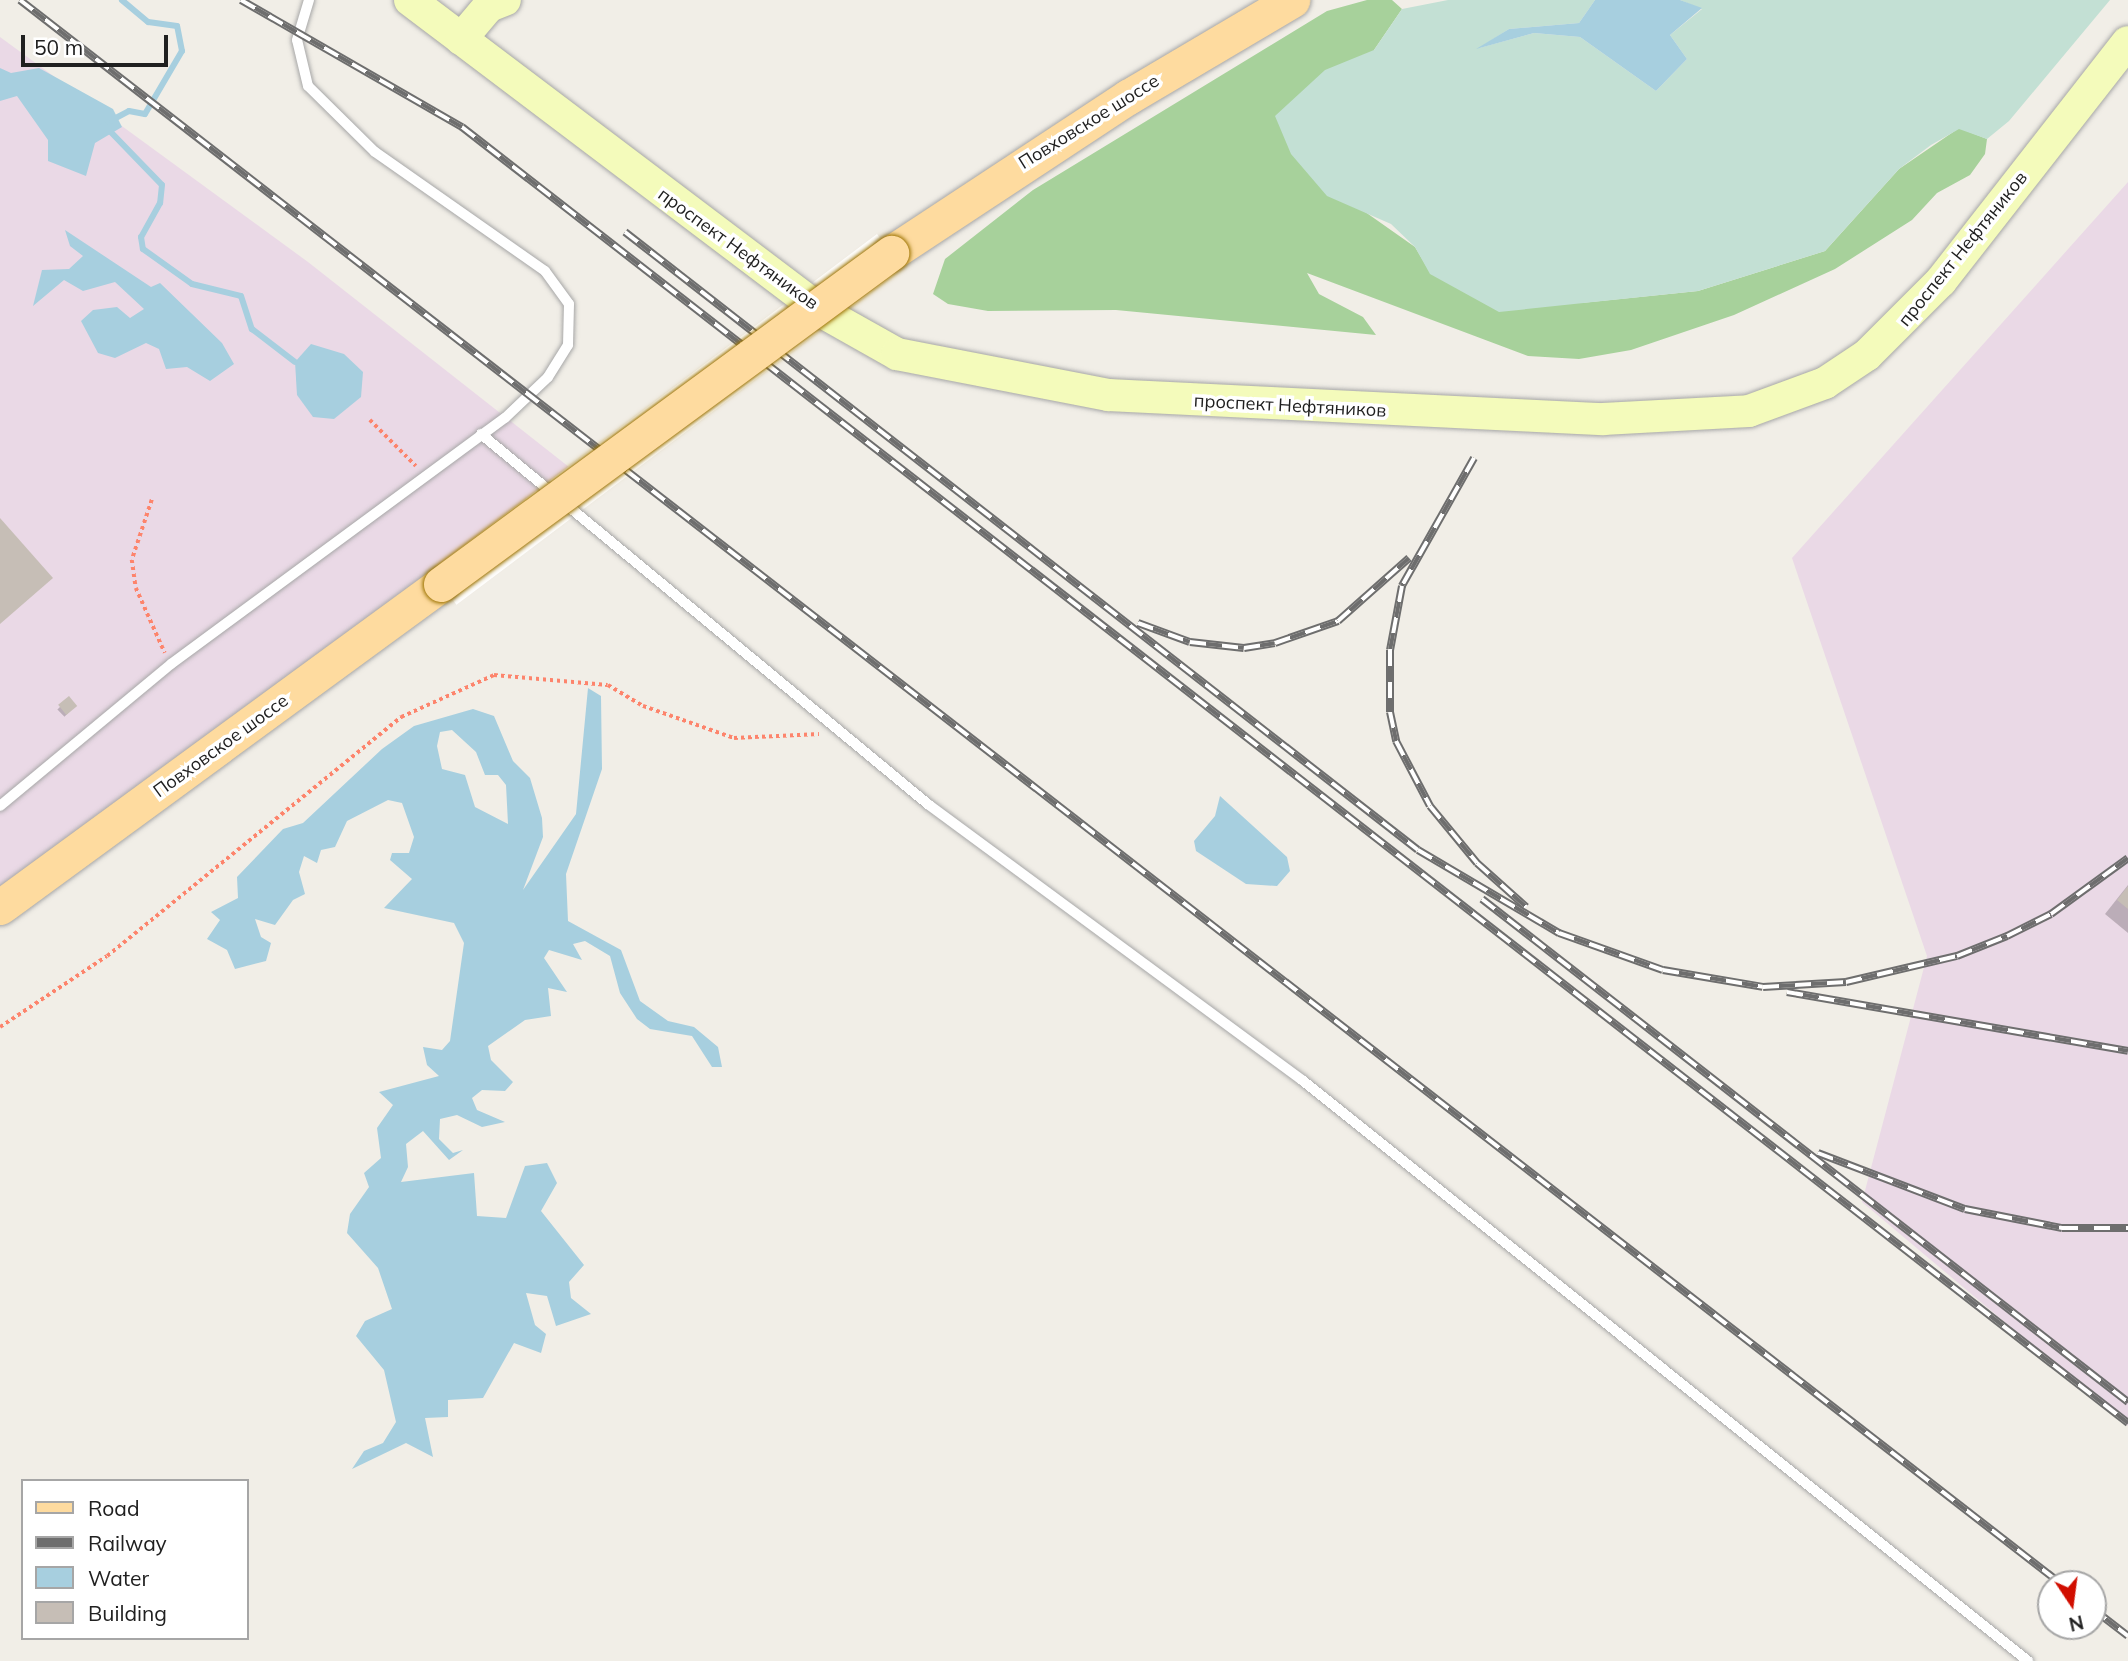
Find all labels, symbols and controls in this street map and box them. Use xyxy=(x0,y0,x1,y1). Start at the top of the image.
scale bar xyxy=(24,21,172,65)
text: 50 m xyxy=(34,34,83,60)
street label: Повховское шоссе xyxy=(1015,70,1163,174)
street label: проспект Нефтяников xyxy=(1894,167,2032,331)
street label: проспект Нефтяников xyxy=(654,184,822,314)
street label: проспект Нефтяников xyxy=(1193,390,1387,422)
street label: Повховское шоссе xyxy=(149,690,293,802)
legend xyxy=(21,1479,248,1640)
text: Road xyxy=(88,1495,139,1521)
text: Railway xyxy=(88,1530,167,1556)
text: Water xyxy=(88,1565,149,1591)
north arrow xyxy=(2037,1570,2107,1640)
text: Building xyxy=(88,1600,167,1626)
text: N xyxy=(2067,1610,2086,1637)

